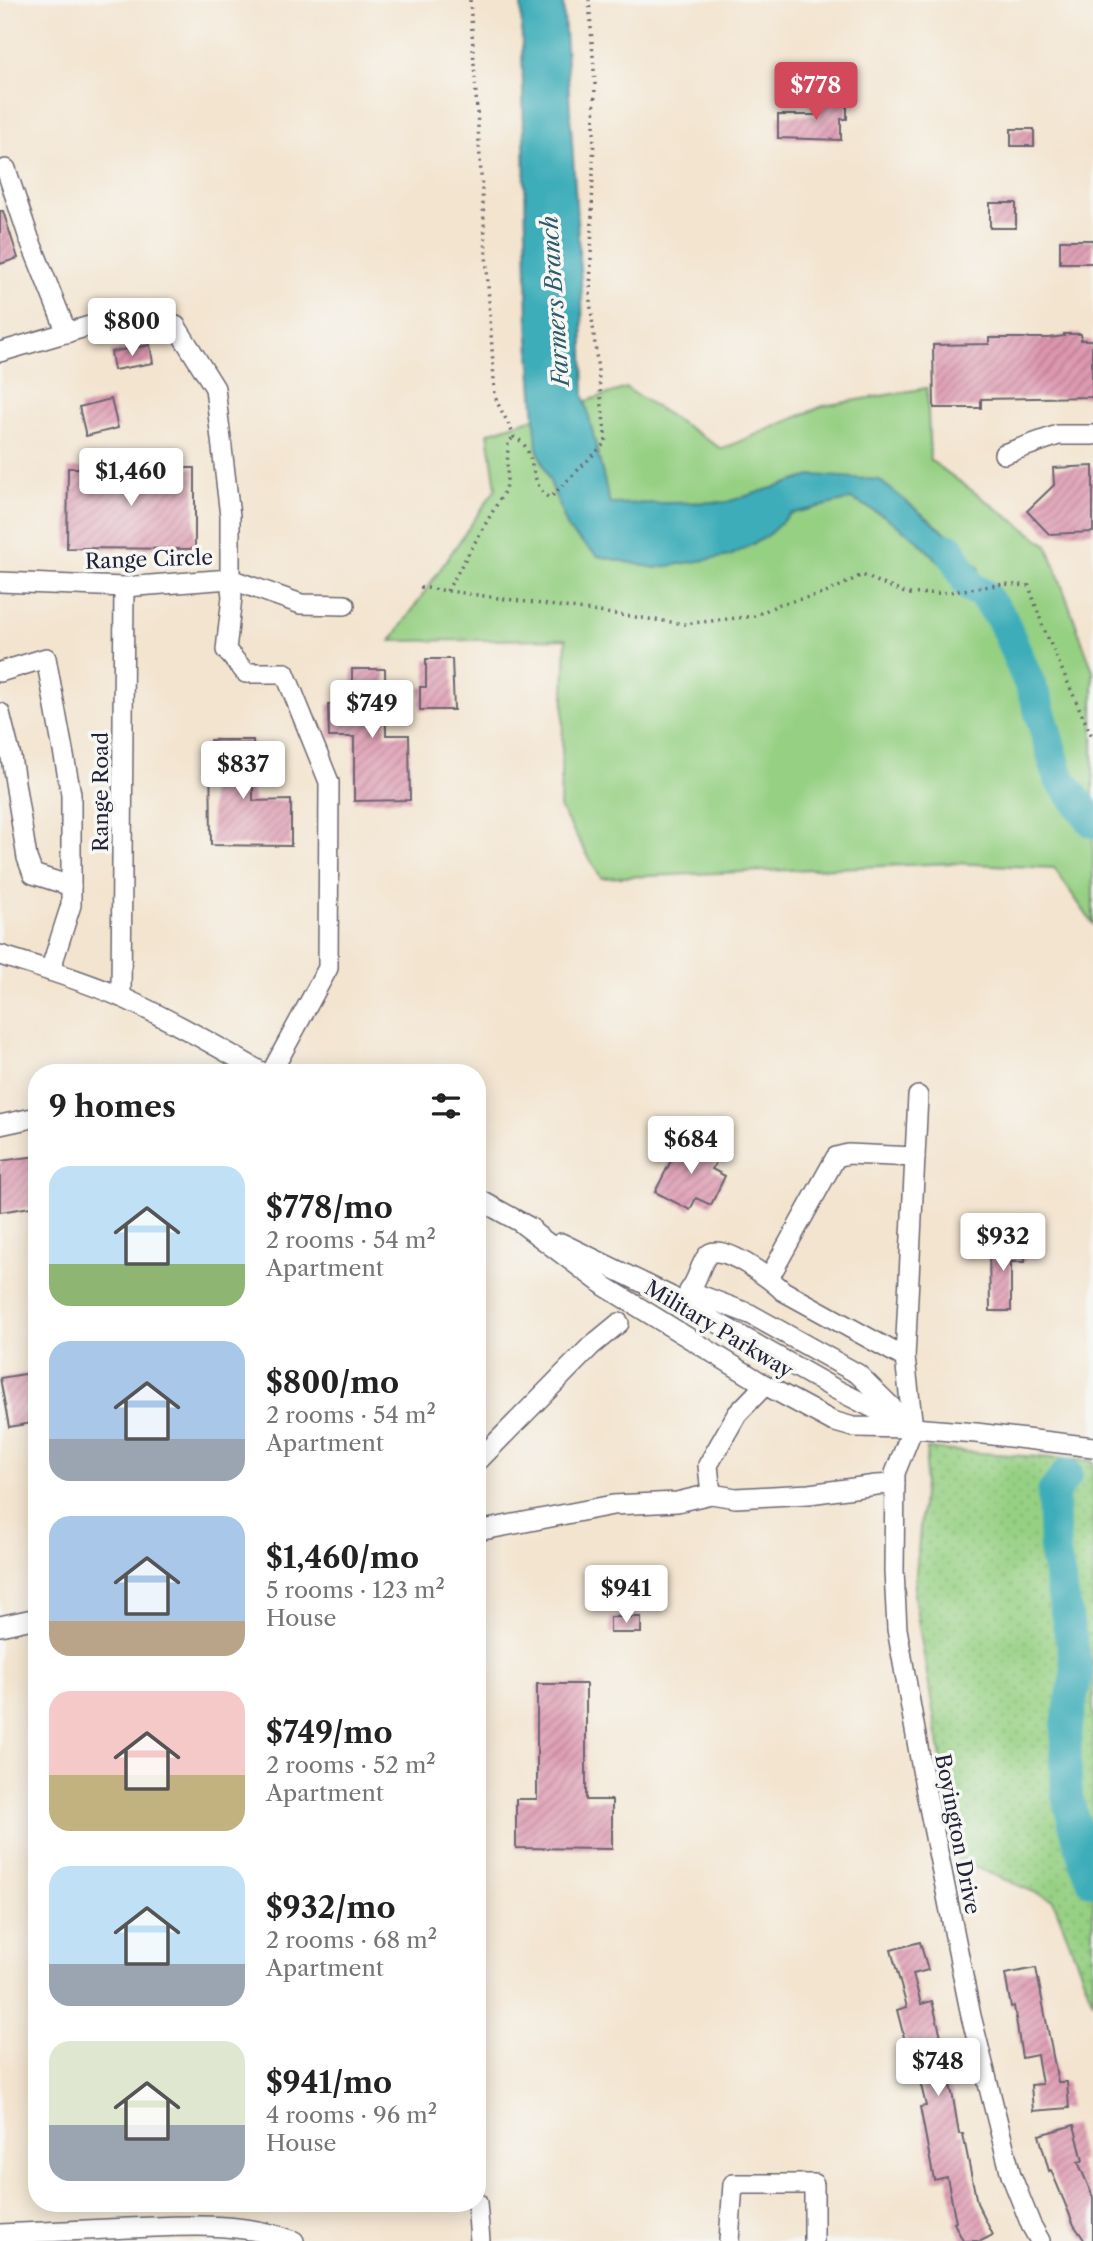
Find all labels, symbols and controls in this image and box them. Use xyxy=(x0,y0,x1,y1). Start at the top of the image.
pin: $778 xyxy=(775,62,857,122)
text: $778 xyxy=(790,71,842,99)
water label: Farmers Branch xyxy=(535,215,575,389)
pin: $800 xyxy=(91,298,173,358)
text: $800 xyxy=(104,307,160,335)
pin: $1,460 xyxy=(74,448,188,508)
text: $1,460 xyxy=(95,457,167,485)
street label: Range Circle xyxy=(85,544,213,574)
pin: $749 xyxy=(331,680,413,740)
text: $749 xyxy=(346,689,398,717)
street label: Range Road xyxy=(88,732,113,852)
pin: $837 xyxy=(202,742,284,801)
text: $837 xyxy=(217,750,269,778)
icon: filters xyxy=(427,1087,465,1125)
text: 9 homes xyxy=(49,1088,176,1125)
pin: $684 xyxy=(650,1116,732,1176)
text: $684 xyxy=(664,1125,718,1153)
text: $778/mo xyxy=(266,1189,393,1226)
icon: home xyxy=(105,1194,189,1278)
pin: $932 xyxy=(962,1214,1044,1273)
text: $932 xyxy=(976,1222,1030,1250)
text: 2 rooms · 54 m² xyxy=(266,1226,436,1254)
text: Apartment xyxy=(266,1254,384,1282)
street label: Military Parkway xyxy=(640,1275,798,1383)
text: $800/mo xyxy=(266,1364,399,1401)
icon: home xyxy=(105,1369,189,1453)
text: 2 rooms · 54 m² xyxy=(266,1401,436,1429)
text: Apartment xyxy=(266,1429,384,1457)
text: $1,460/mo xyxy=(266,1539,419,1576)
icon: home xyxy=(105,1544,189,1628)
pin: $941 xyxy=(585,1566,667,1625)
text: $941 xyxy=(601,1574,651,1602)
text: 5 rooms · 123 m² xyxy=(266,1576,445,1604)
text: House xyxy=(266,1604,336,1632)
text: $749/mo xyxy=(266,1714,392,1751)
icon: home xyxy=(105,1719,189,1803)
text: 2 rooms · 52 m² xyxy=(266,1751,436,1779)
street label: Boyington Drive xyxy=(930,1752,986,1916)
text: Apartment xyxy=(266,1779,384,1807)
text: $932/mo xyxy=(266,1889,396,1926)
icon: home xyxy=(105,1894,189,1978)
text: 2 rooms · 68 m² xyxy=(266,1926,437,1954)
text: Apartment xyxy=(266,1954,384,1982)
pin: $748 xyxy=(897,2038,979,2098)
text: $748 xyxy=(912,2047,964,2075)
text: $941/mo xyxy=(266,2064,392,2101)
icon: home xyxy=(105,2069,189,2153)
text: 4 rooms · 96 m² xyxy=(266,2101,437,2129)
text: House xyxy=(266,2129,336,2157)

